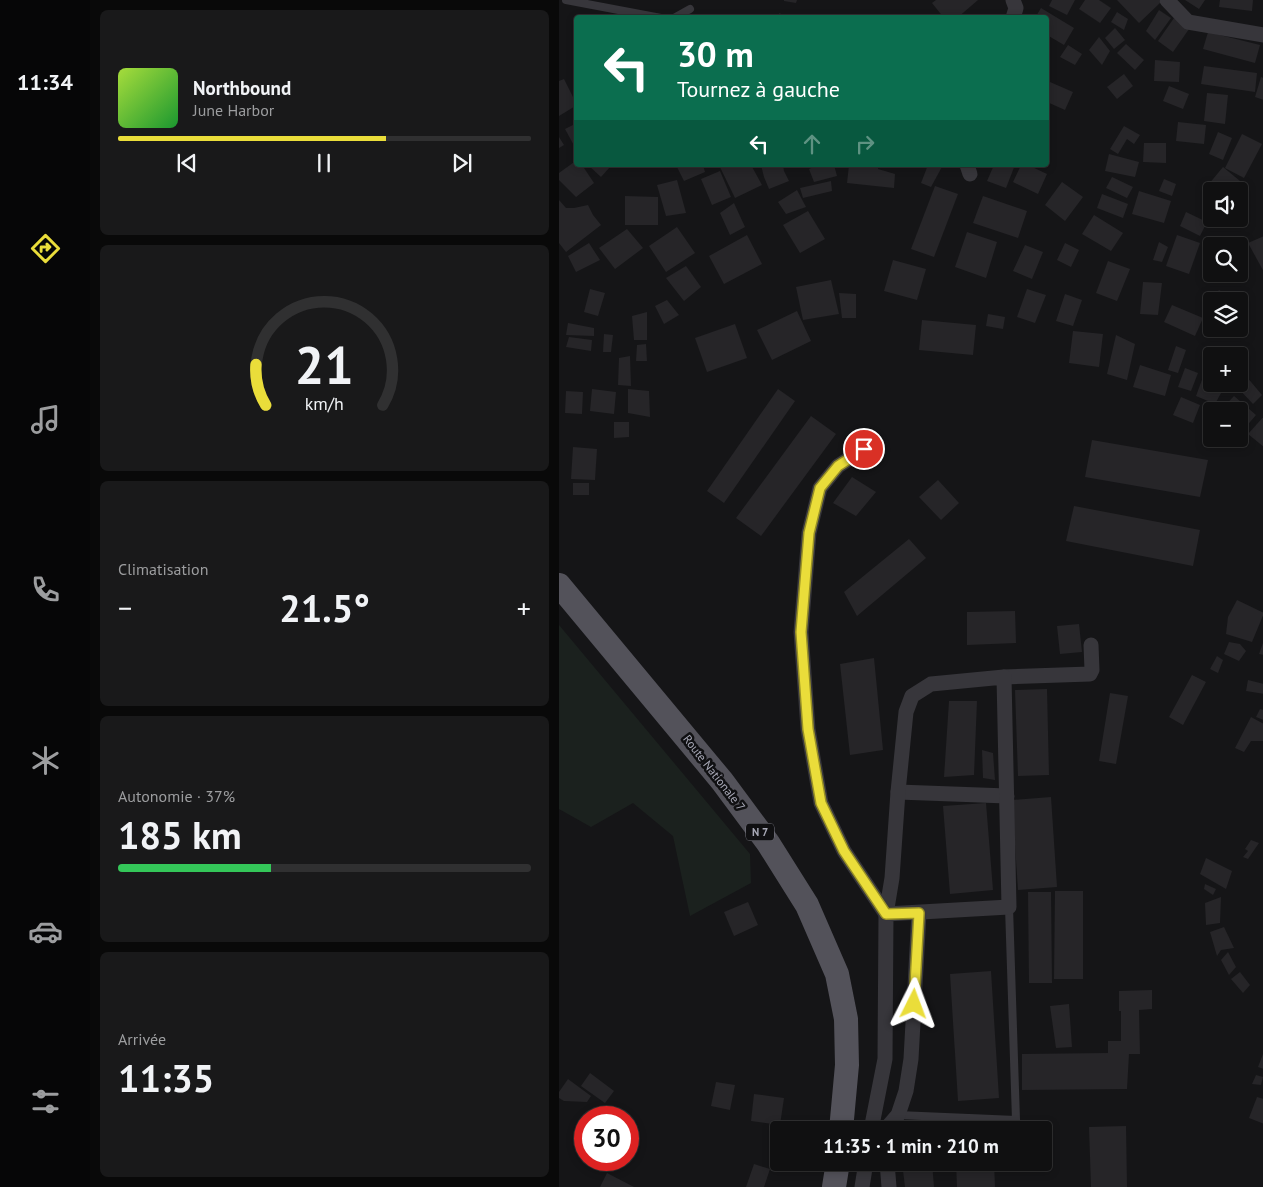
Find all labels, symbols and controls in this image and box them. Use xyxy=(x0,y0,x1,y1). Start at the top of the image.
text: 30 m xyxy=(677,31,754,77)
icon: left xyxy=(594,35,659,100)
text: 11:34 xyxy=(17,68,73,96)
text: Tournez à gauche xyxy=(677,75,840,103)
text: Northbound xyxy=(193,76,291,100)
text: June Harbor xyxy=(193,100,274,120)
icon: left xyxy=(745,130,773,158)
icon: ahead xyxy=(798,130,826,158)
icon: right xyxy=(851,130,879,158)
icon: previous xyxy=(173,149,201,177)
icon: pause xyxy=(310,149,338,177)
icon: next xyxy=(448,149,476,177)
map controls xyxy=(1203,182,1248,447)
button: sound xyxy=(1203,182,1248,227)
icon: directions xyxy=(28,231,63,266)
button: search xyxy=(1203,237,1248,282)
button: layers xyxy=(1203,292,1248,337)
text: 21 xyxy=(295,331,354,398)
button: + xyxy=(1203,347,1248,392)
text: km/h xyxy=(305,392,344,415)
icon: music xyxy=(28,402,63,437)
button: − xyxy=(1203,402,1248,447)
pin xyxy=(843,428,885,470)
icon: arrive xyxy=(850,435,878,463)
text: Climatisation xyxy=(118,559,208,579)
icon: phone xyxy=(28,572,63,607)
text: 21.5° xyxy=(279,583,370,632)
text: − xyxy=(118,589,132,626)
text: + xyxy=(517,589,531,626)
street label: Route Nationale 7 xyxy=(680,732,749,814)
icon: climate xyxy=(28,743,63,778)
text: Autonomie · 37% xyxy=(118,786,235,806)
text: 185 km xyxy=(118,810,242,859)
road number: N 7 xyxy=(746,824,774,840)
icon: car xyxy=(28,914,63,949)
position arrow xyxy=(887,977,939,1029)
text: Arrivée xyxy=(118,1029,166,1049)
text: 11:35 xyxy=(118,1053,214,1102)
icon: filters xyxy=(28,1084,63,1119)
speed limit sign: 30 xyxy=(574,1106,639,1171)
text: 11:35 · 1 min · 210 m xyxy=(823,1134,999,1158)

